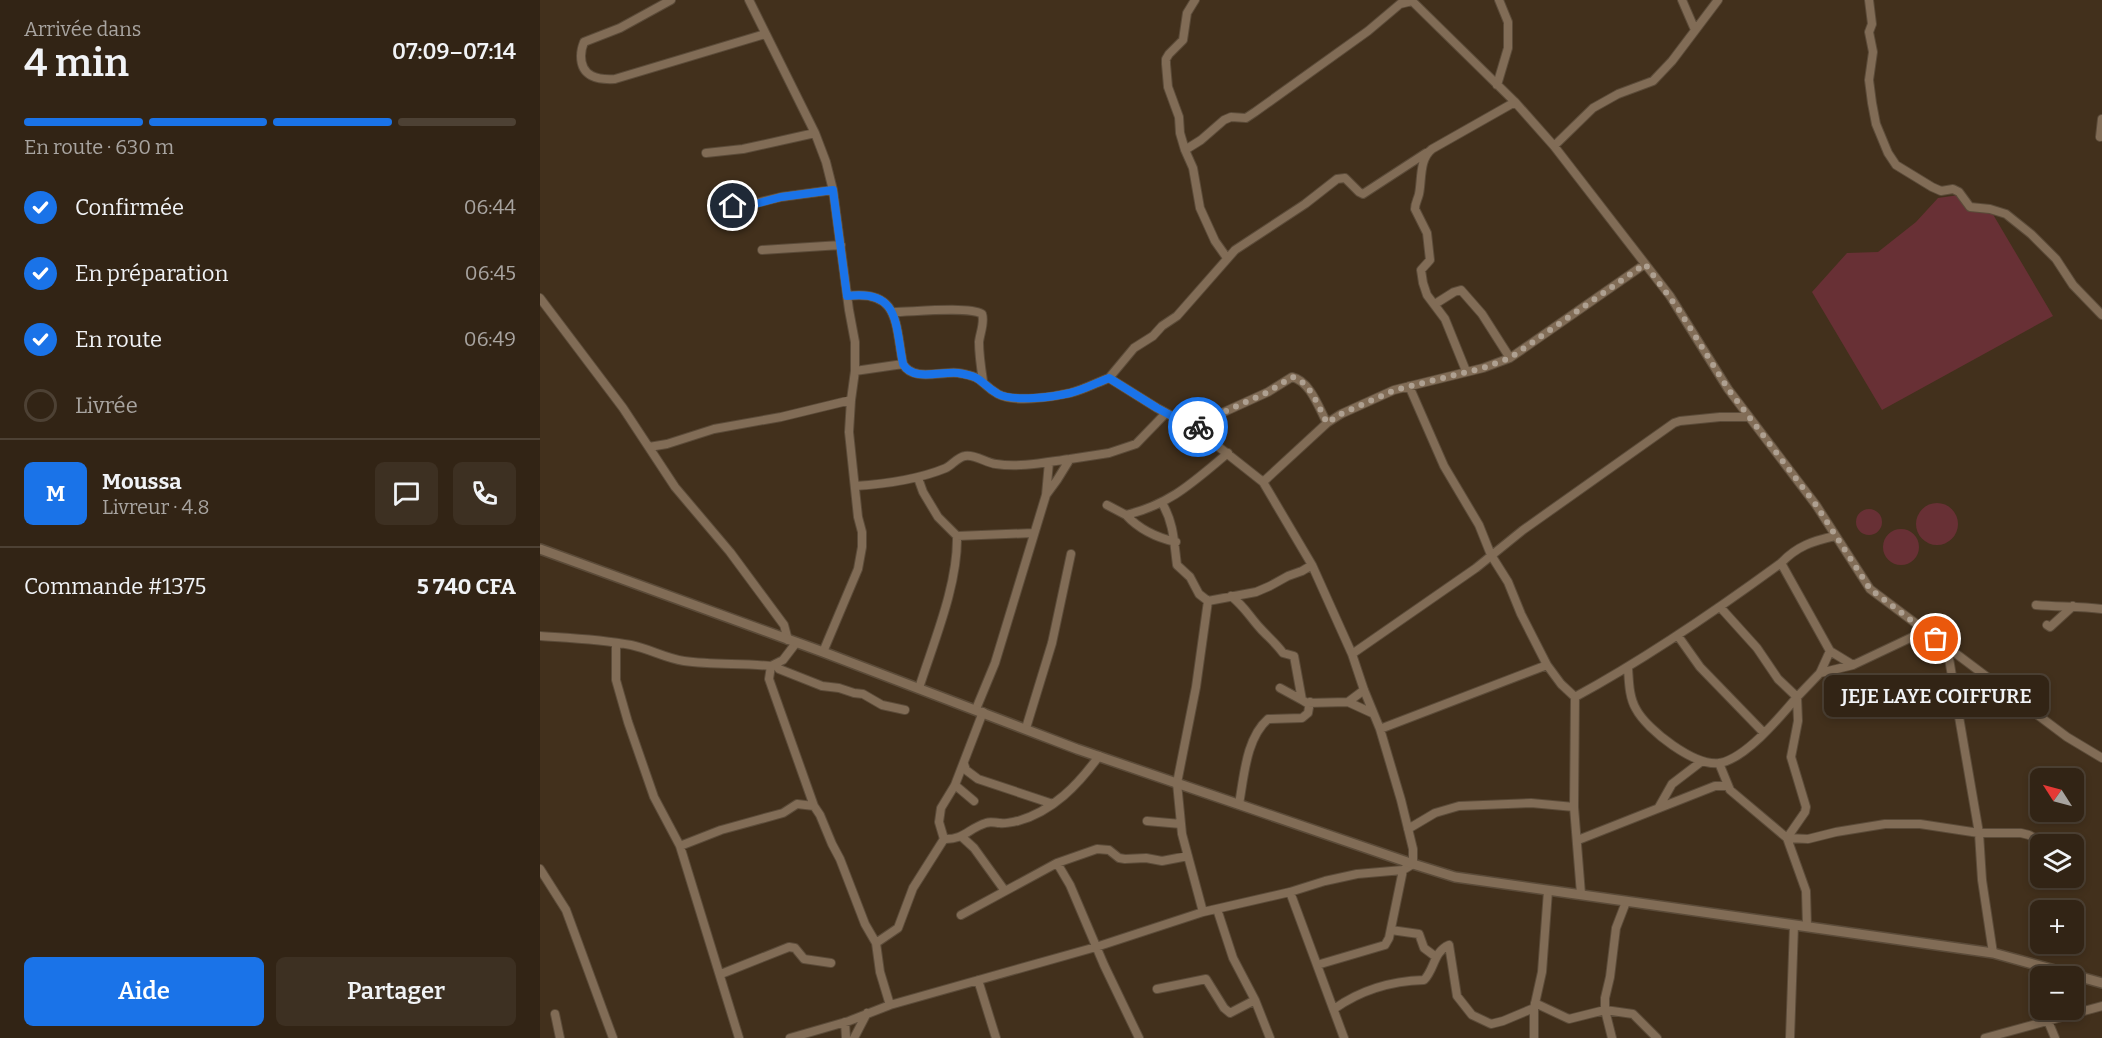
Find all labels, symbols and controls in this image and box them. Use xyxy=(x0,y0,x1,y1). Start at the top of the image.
text: Arrivée dans xyxy=(24,17,141,41)
text: 07:09–07:14 xyxy=(392,38,516,65)
text: 4 min xyxy=(24,40,129,86)
text: En route · 630 m xyxy=(24,135,174,159)
pin xyxy=(707,180,758,231)
icon: home xyxy=(716,189,749,222)
icon: check xyxy=(24,191,57,224)
text: Confirmée xyxy=(75,194,184,221)
text: 06:44 xyxy=(464,195,516,219)
icon: check xyxy=(24,257,57,290)
text: En préparation xyxy=(75,260,228,287)
text: 06:45 xyxy=(465,261,516,285)
icon: check xyxy=(24,323,57,356)
text: En route xyxy=(75,326,162,353)
text: 06:49 xyxy=(464,327,516,351)
text: Livrée xyxy=(75,392,138,419)
courier xyxy=(1168,397,1228,457)
icon: bike xyxy=(1182,411,1215,444)
button: chat xyxy=(375,462,438,525)
button: phone xyxy=(453,462,516,525)
text: Moussa xyxy=(102,468,182,495)
text: M xyxy=(46,480,65,507)
text: Livreur · 4.8 xyxy=(102,495,209,519)
text: Commande #1375 xyxy=(24,573,206,600)
text: 5 740 CFA xyxy=(417,573,516,600)
pin xyxy=(1910,613,1961,664)
icon: bag xyxy=(1919,622,1952,655)
callout: JEJE LAYE COIFFURE xyxy=(1824,675,2048,717)
text: JEJE LAYE COIFFURE xyxy=(1841,684,2032,708)
north arrow xyxy=(2030,768,2084,822)
map controls xyxy=(2030,768,2084,1020)
button: layers xyxy=(2030,834,2084,888)
button: + xyxy=(2030,900,2084,954)
button: Aide xyxy=(24,957,264,1026)
button: Partager xyxy=(276,957,516,1026)
button: − xyxy=(2030,966,2084,1020)

